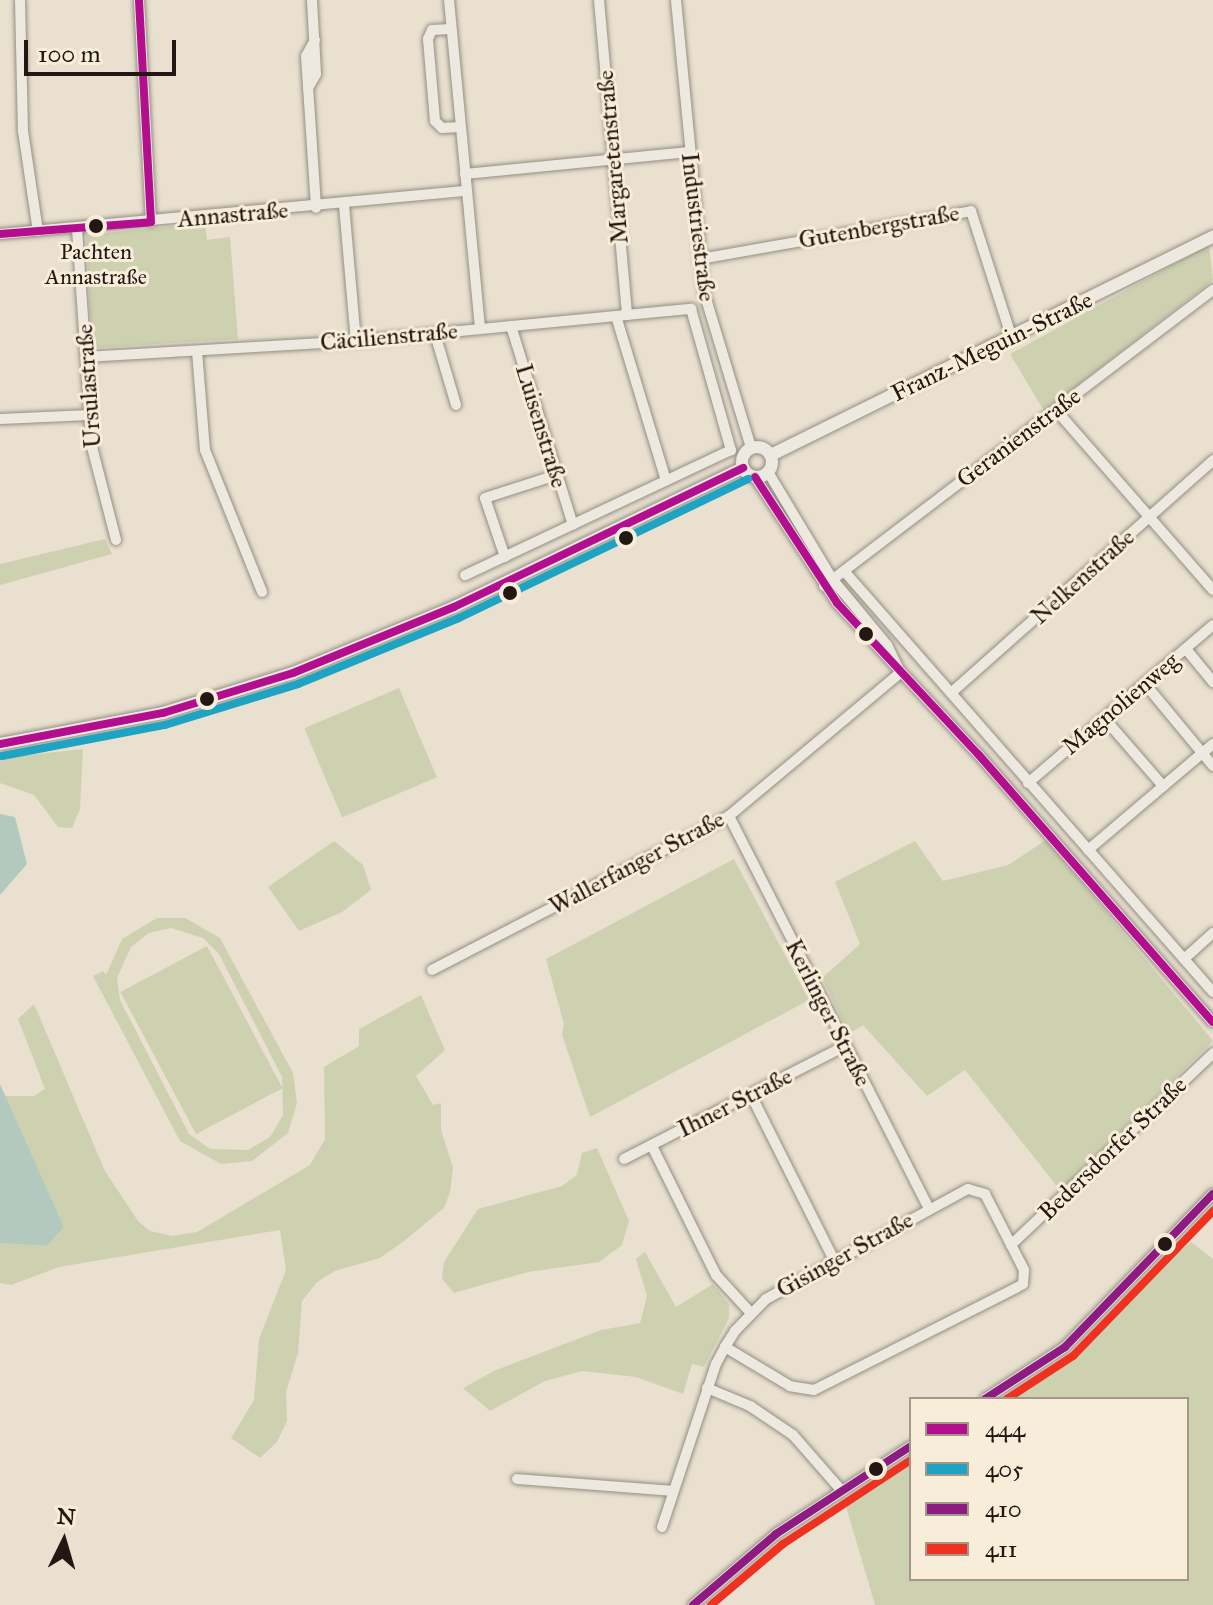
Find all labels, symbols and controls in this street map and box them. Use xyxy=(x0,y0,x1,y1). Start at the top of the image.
scale bar xyxy=(28,24,180,74)
text: 100 m xyxy=(38,39,101,69)
street label: Margaretenstraße xyxy=(591,69,635,245)
street label: Industriestraße xyxy=(675,151,721,303)
street label: Annastraße xyxy=(176,196,290,234)
street label: Gutenbergstraße xyxy=(797,199,961,255)
marker: Pachten Annastraße xyxy=(88,218,104,234)
place label: Pachten Annastraße xyxy=(45,238,147,290)
street label: Franz-Meguin-Straße xyxy=(887,286,1097,408)
street label: Cäcilienstraße xyxy=(319,317,459,357)
street label: Ursulastraße xyxy=(70,323,108,449)
street label: Luisenstraße xyxy=(509,361,573,491)
street label: Geranienstraße xyxy=(951,382,1087,494)
street label: Nelkenstraße xyxy=(1025,523,1141,631)
unlabelled marker xyxy=(618,530,634,546)
unlabelled marker xyxy=(502,585,518,601)
unlabelled marker xyxy=(858,626,874,642)
street label: Magnolienweg xyxy=(1057,647,1185,761)
unlabelled marker xyxy=(199,691,215,707)
street label: Wallerfanger Straße xyxy=(545,805,729,921)
street label: Kerlinger Straße xyxy=(779,935,877,1091)
street label: Ihner Straße xyxy=(673,1062,797,1144)
street label: Bedersdorfer Straße xyxy=(1033,1071,1193,1227)
street label: Gisinger Straße xyxy=(772,1206,918,1304)
unlabelled marker xyxy=(1157,1236,1173,1252)
legend xyxy=(909,1397,1189,1581)
text: 444 xyxy=(985,1414,1025,1444)
text: 405 xyxy=(985,1454,1024,1484)
unlabelled marker xyxy=(868,1461,884,1477)
text: 410 xyxy=(985,1494,1022,1524)
north arrow xyxy=(24,1501,104,1581)
text: N xyxy=(56,1502,77,1531)
text: 411 xyxy=(985,1534,1017,1564)

